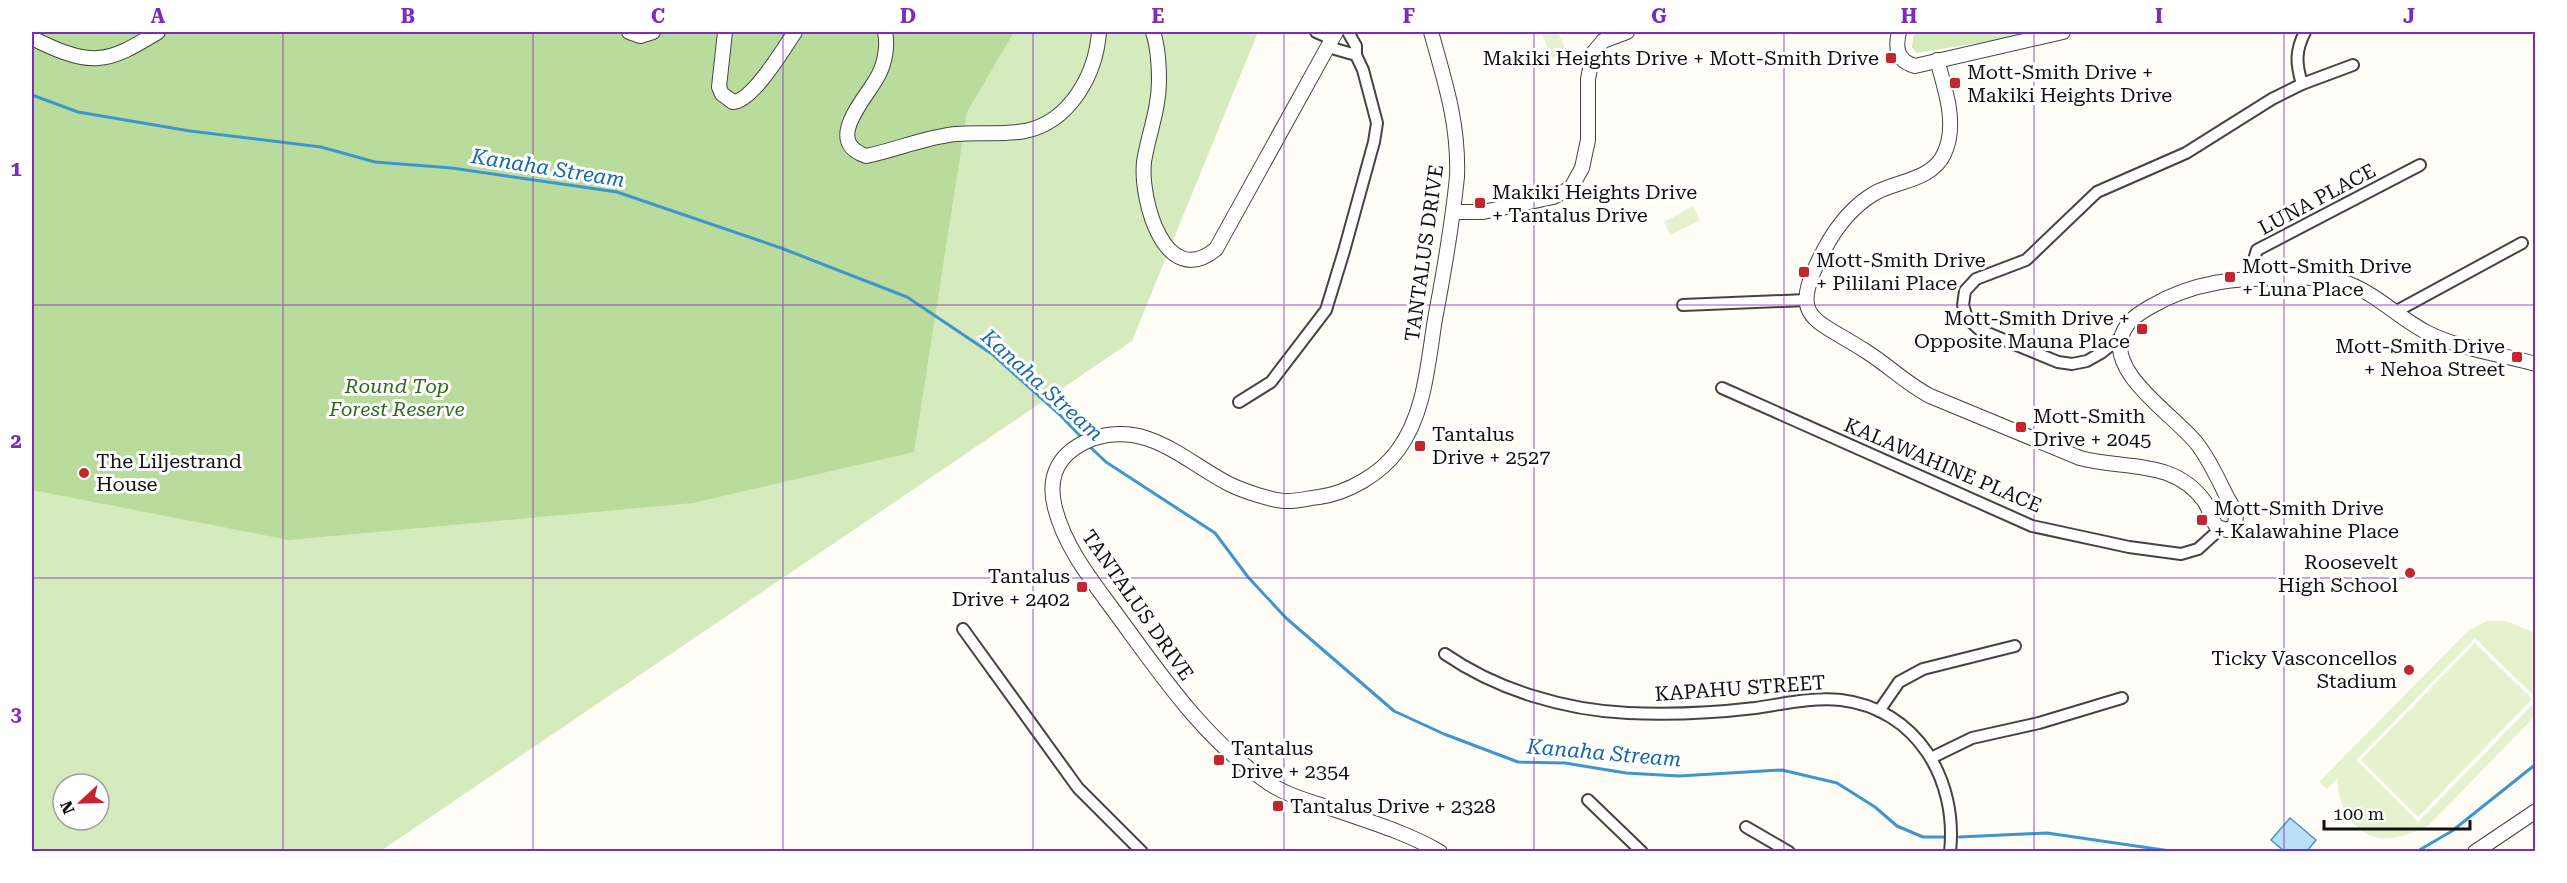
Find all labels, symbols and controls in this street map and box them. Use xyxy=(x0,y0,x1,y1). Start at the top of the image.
text: A xyxy=(151,4,166,28)
text: B xyxy=(401,4,415,28)
text: C xyxy=(651,4,665,28)
text: D xyxy=(900,4,916,28)
text: E xyxy=(1152,4,1165,28)
text: F xyxy=(1403,4,1415,28)
text: G xyxy=(1651,4,1667,28)
text: H xyxy=(1901,4,1917,28)
text: I xyxy=(2155,4,2163,28)
text: J xyxy=(2403,4,2415,28)
place label: Makiki Heights Drive + Mott-Smith Drive xyxy=(1483,46,1879,70)
marker: Makiki Heights Drive + Mott-Smith Drive xyxy=(1884,51,1898,65)
place label: Mott-Smith Drive + Makiki Heights Drive xyxy=(1967,60,2172,107)
marker: Mott-Smith Drive + Makiki Heights Drive xyxy=(1948,76,1962,90)
water label: Kanaha Stream xyxy=(469,144,626,192)
text: 1 xyxy=(10,157,22,181)
street label: LUNA PLACE xyxy=(2254,158,2380,240)
street label: TANTALUS DRIVE xyxy=(1400,163,1448,343)
place label: Makiki Heights Drive + Tantalus Drive xyxy=(1492,180,1697,227)
marker: Makiki Heights Drive + Tantalus Drive xyxy=(1473,196,1487,210)
place label: Mott-Smith Drive + Pililani Place xyxy=(1816,248,1986,295)
place label: Mott-Smith Drive + Luna Place xyxy=(2242,254,2412,301)
marker: Mott-Smith Drive + Pililani Place xyxy=(1797,265,1811,279)
marker: Mott-Smith Drive + Luna Place xyxy=(2223,270,2237,284)
place label: Mott-Smith Drive + Opposite Mauna Place xyxy=(1914,306,2130,353)
marker: Mott-Smith Drive + Opposite Mauna Place xyxy=(2135,322,2149,336)
water label: Kanaha Stream xyxy=(976,324,1108,446)
place label: Mott-Smith Drive + Nehoa Street xyxy=(2335,334,2506,381)
marker: Mott-Smith Drive + Nehoa Street xyxy=(2510,350,2524,364)
park label: Round Top Forest Reserve xyxy=(328,374,465,421)
place label: Mott-Smith Drive + 2045 xyxy=(2033,404,2151,451)
street label: KALAWAHINE PLACE xyxy=(1841,412,2045,518)
marker: Mott-Smith Drive + 2045 xyxy=(2014,420,2028,434)
place label: Tantalus Drive + 2527 xyxy=(1432,422,1550,469)
text: 2 xyxy=(10,429,22,453)
marker: Tantalus Drive + 2527 xyxy=(1413,439,1427,453)
place label: The Liljestrand House xyxy=(96,449,242,496)
marker: The Liljestrand House xyxy=(77,466,91,480)
place label: Mott-Smith Drive + Kalawahine Place xyxy=(2214,496,2399,543)
marker: Mott-Smith Drive + Kalawahine Place xyxy=(2195,513,2209,527)
street label: TANTALUS DRIVE xyxy=(1077,525,1199,685)
place label: Roosevelt High School xyxy=(2278,550,2399,597)
place label: Tantalus Drive + 2402 xyxy=(952,564,1070,611)
marker: Roosevelt High School xyxy=(2403,566,2417,580)
marker: Tantalus Drive + 2402 xyxy=(1075,580,1089,594)
place label: Ticky Vasconcellos Stadium xyxy=(2211,646,2397,693)
marker: Ticky Vasconcellos Stadium xyxy=(2402,663,2416,677)
street label: KAPAHU STREET xyxy=(1654,670,1826,706)
text: 3 xyxy=(10,702,22,726)
water label: Kanaha Stream xyxy=(1525,734,1682,772)
place label: Tantalus Drive + 2354 xyxy=(1231,736,1350,783)
marker: Tantalus Drive + 2354 xyxy=(1212,753,1226,767)
north arrow xyxy=(51,772,111,832)
scale bar xyxy=(2324,793,2470,831)
place label: Tantalus Drive + 2328 xyxy=(1290,794,1496,818)
text: N xyxy=(56,798,79,817)
marker: Tantalus Drive + 2328 xyxy=(1271,799,1285,813)
text: 100 m xyxy=(2333,803,2384,824)

